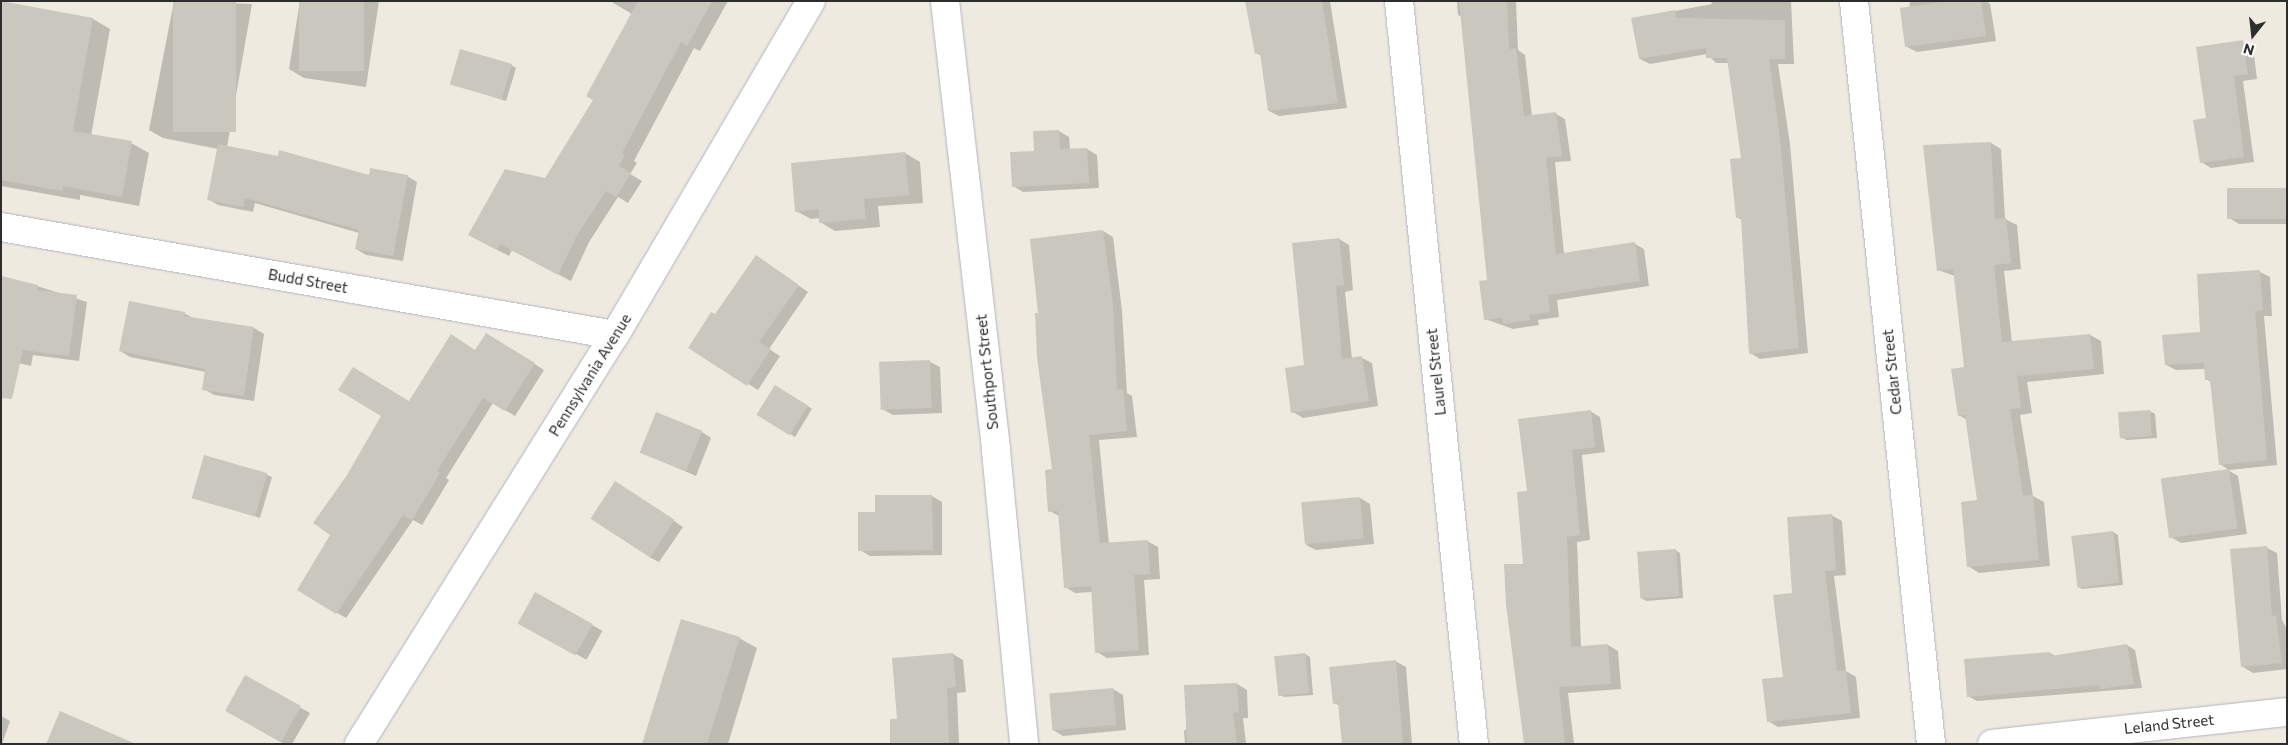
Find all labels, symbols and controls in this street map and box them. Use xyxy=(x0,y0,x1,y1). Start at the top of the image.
north arrow xyxy=(2228,10,2278,60)
text: N xyxy=(2241,40,2256,60)
street label: Budd Street xyxy=(267,265,349,297)
street label: Pennsylvania Avenue xyxy=(545,310,635,440)
street label: Southport Street xyxy=(972,313,1002,431)
street label: Laurel Street xyxy=(1422,328,1450,416)
street label: Cedar Street xyxy=(1879,328,1905,416)
street label: Leland Street xyxy=(2123,710,2215,738)

